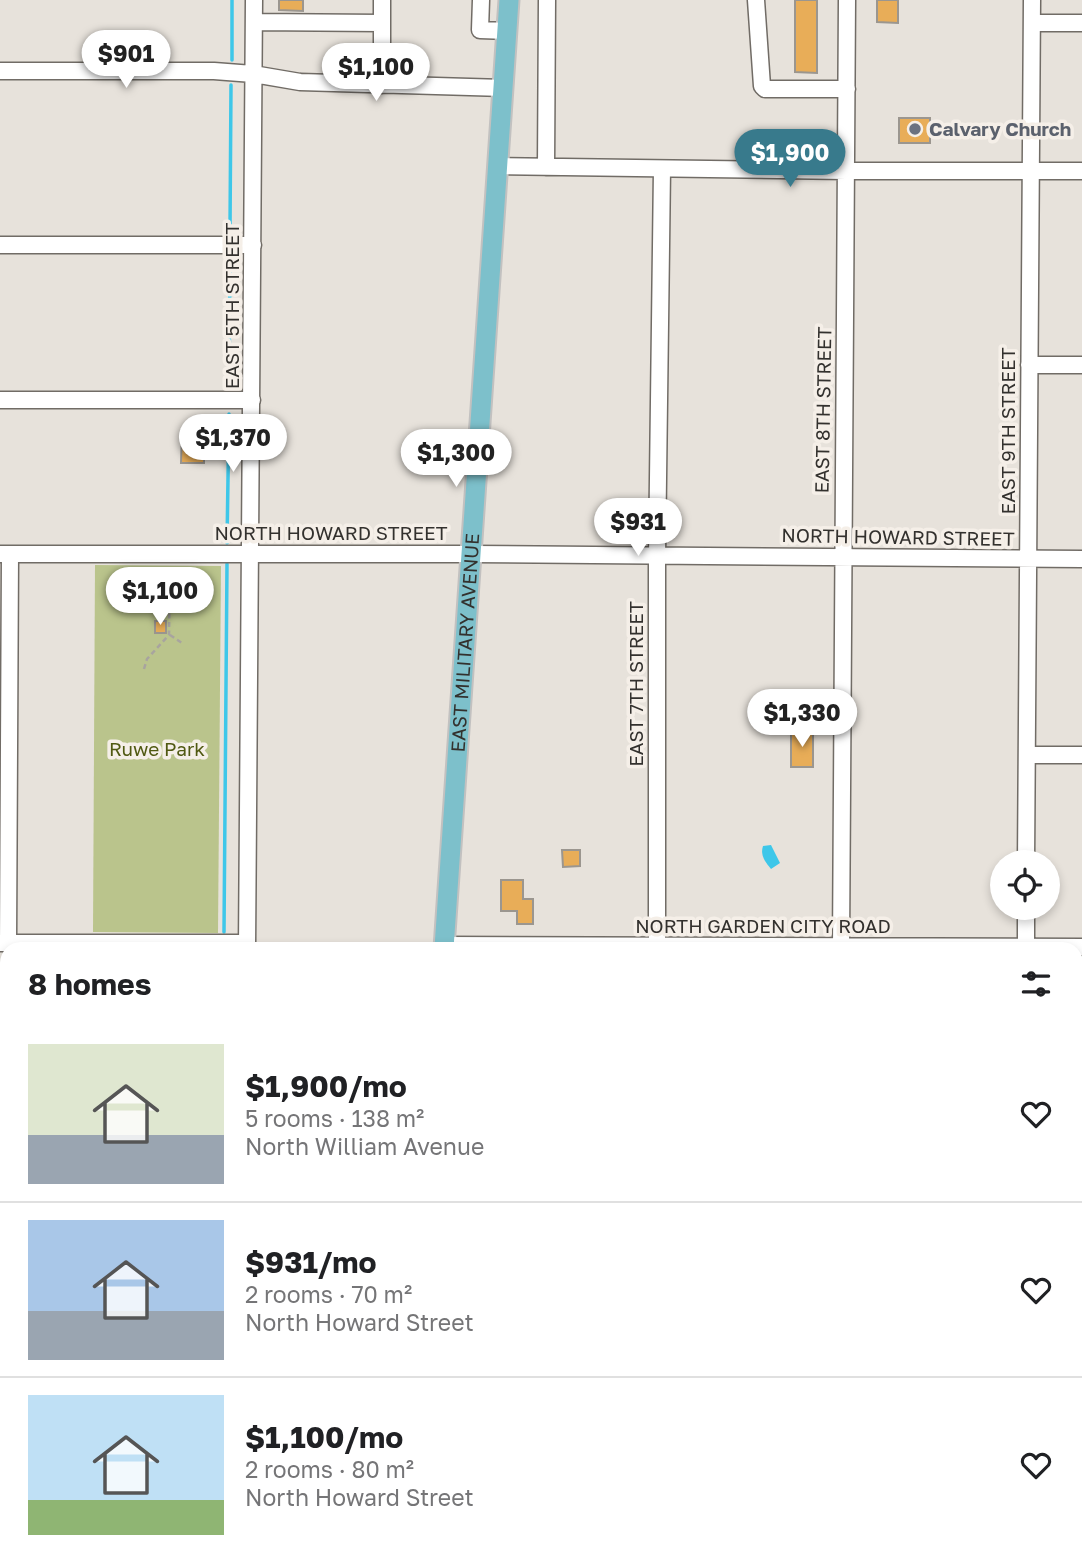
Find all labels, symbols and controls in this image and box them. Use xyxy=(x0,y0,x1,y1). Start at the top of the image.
pin: $901 xyxy=(85,31,167,90)
text: $901 xyxy=(98,39,154,67)
pin: $1,100 xyxy=(319,43,433,103)
text: $1,100 xyxy=(338,52,414,80)
place label: Calvary Church xyxy=(929,117,1071,140)
marker: Calvary Church xyxy=(907,121,923,137)
pin: $1,900 xyxy=(733,130,847,189)
text: $1,900 xyxy=(750,138,830,166)
street label: EAST 5TH STREET xyxy=(220,223,243,389)
street label: EAST 8TH STREET xyxy=(810,326,835,494)
street label: EAST 9TH STREET xyxy=(996,347,1019,514)
pin: $1,370 xyxy=(176,414,290,474)
text: $1,370 xyxy=(195,423,271,451)
pin: $1,300 xyxy=(399,430,513,489)
text: $1,300 xyxy=(417,438,495,466)
pin: $931 xyxy=(597,498,679,558)
text: $931 xyxy=(610,507,666,535)
street label: NORTH HOWARD STREET xyxy=(214,521,448,544)
street label: NORTH HOWARD STREET xyxy=(781,523,1015,550)
street label: EAST MILITARY AVENUE xyxy=(445,532,483,753)
pin: $1,100 xyxy=(103,568,217,627)
text: $1,100 xyxy=(122,576,198,604)
street label: EAST 7TH STREET xyxy=(624,601,647,767)
pin: $1,330 xyxy=(745,690,859,749)
text: $1,330 xyxy=(763,698,841,726)
park label: Ruwe Park xyxy=(109,737,205,760)
map controls xyxy=(990,850,1060,920)
button: locate xyxy=(990,850,1060,920)
street label: NORTH GARDEN CITY ROAD xyxy=(635,914,891,937)
icon: filters xyxy=(1017,965,1055,1003)
text: 8 homes xyxy=(28,966,152,1002)
text: $1,900/mo xyxy=(245,1068,407,1104)
icon: home xyxy=(84,1072,168,1156)
icon: heart xyxy=(1017,1095,1055,1133)
text: 5 rooms · 138 m² xyxy=(245,1104,424,1132)
text: North William Avenue xyxy=(245,1132,484,1160)
text: $931/mo xyxy=(245,1244,377,1280)
icon: home xyxy=(84,1248,168,1332)
icon: heart xyxy=(1017,1271,1055,1309)
text: 2 rooms · 70 m² xyxy=(245,1280,412,1308)
text: North Howard Street xyxy=(245,1308,474,1336)
text: $1,100/mo xyxy=(245,1419,403,1455)
icon: home xyxy=(84,1423,168,1507)
icon: heart xyxy=(1017,1446,1055,1484)
text: 2 rooms · 80 m² xyxy=(245,1455,414,1483)
text: North Howard Street xyxy=(245,1483,474,1511)

